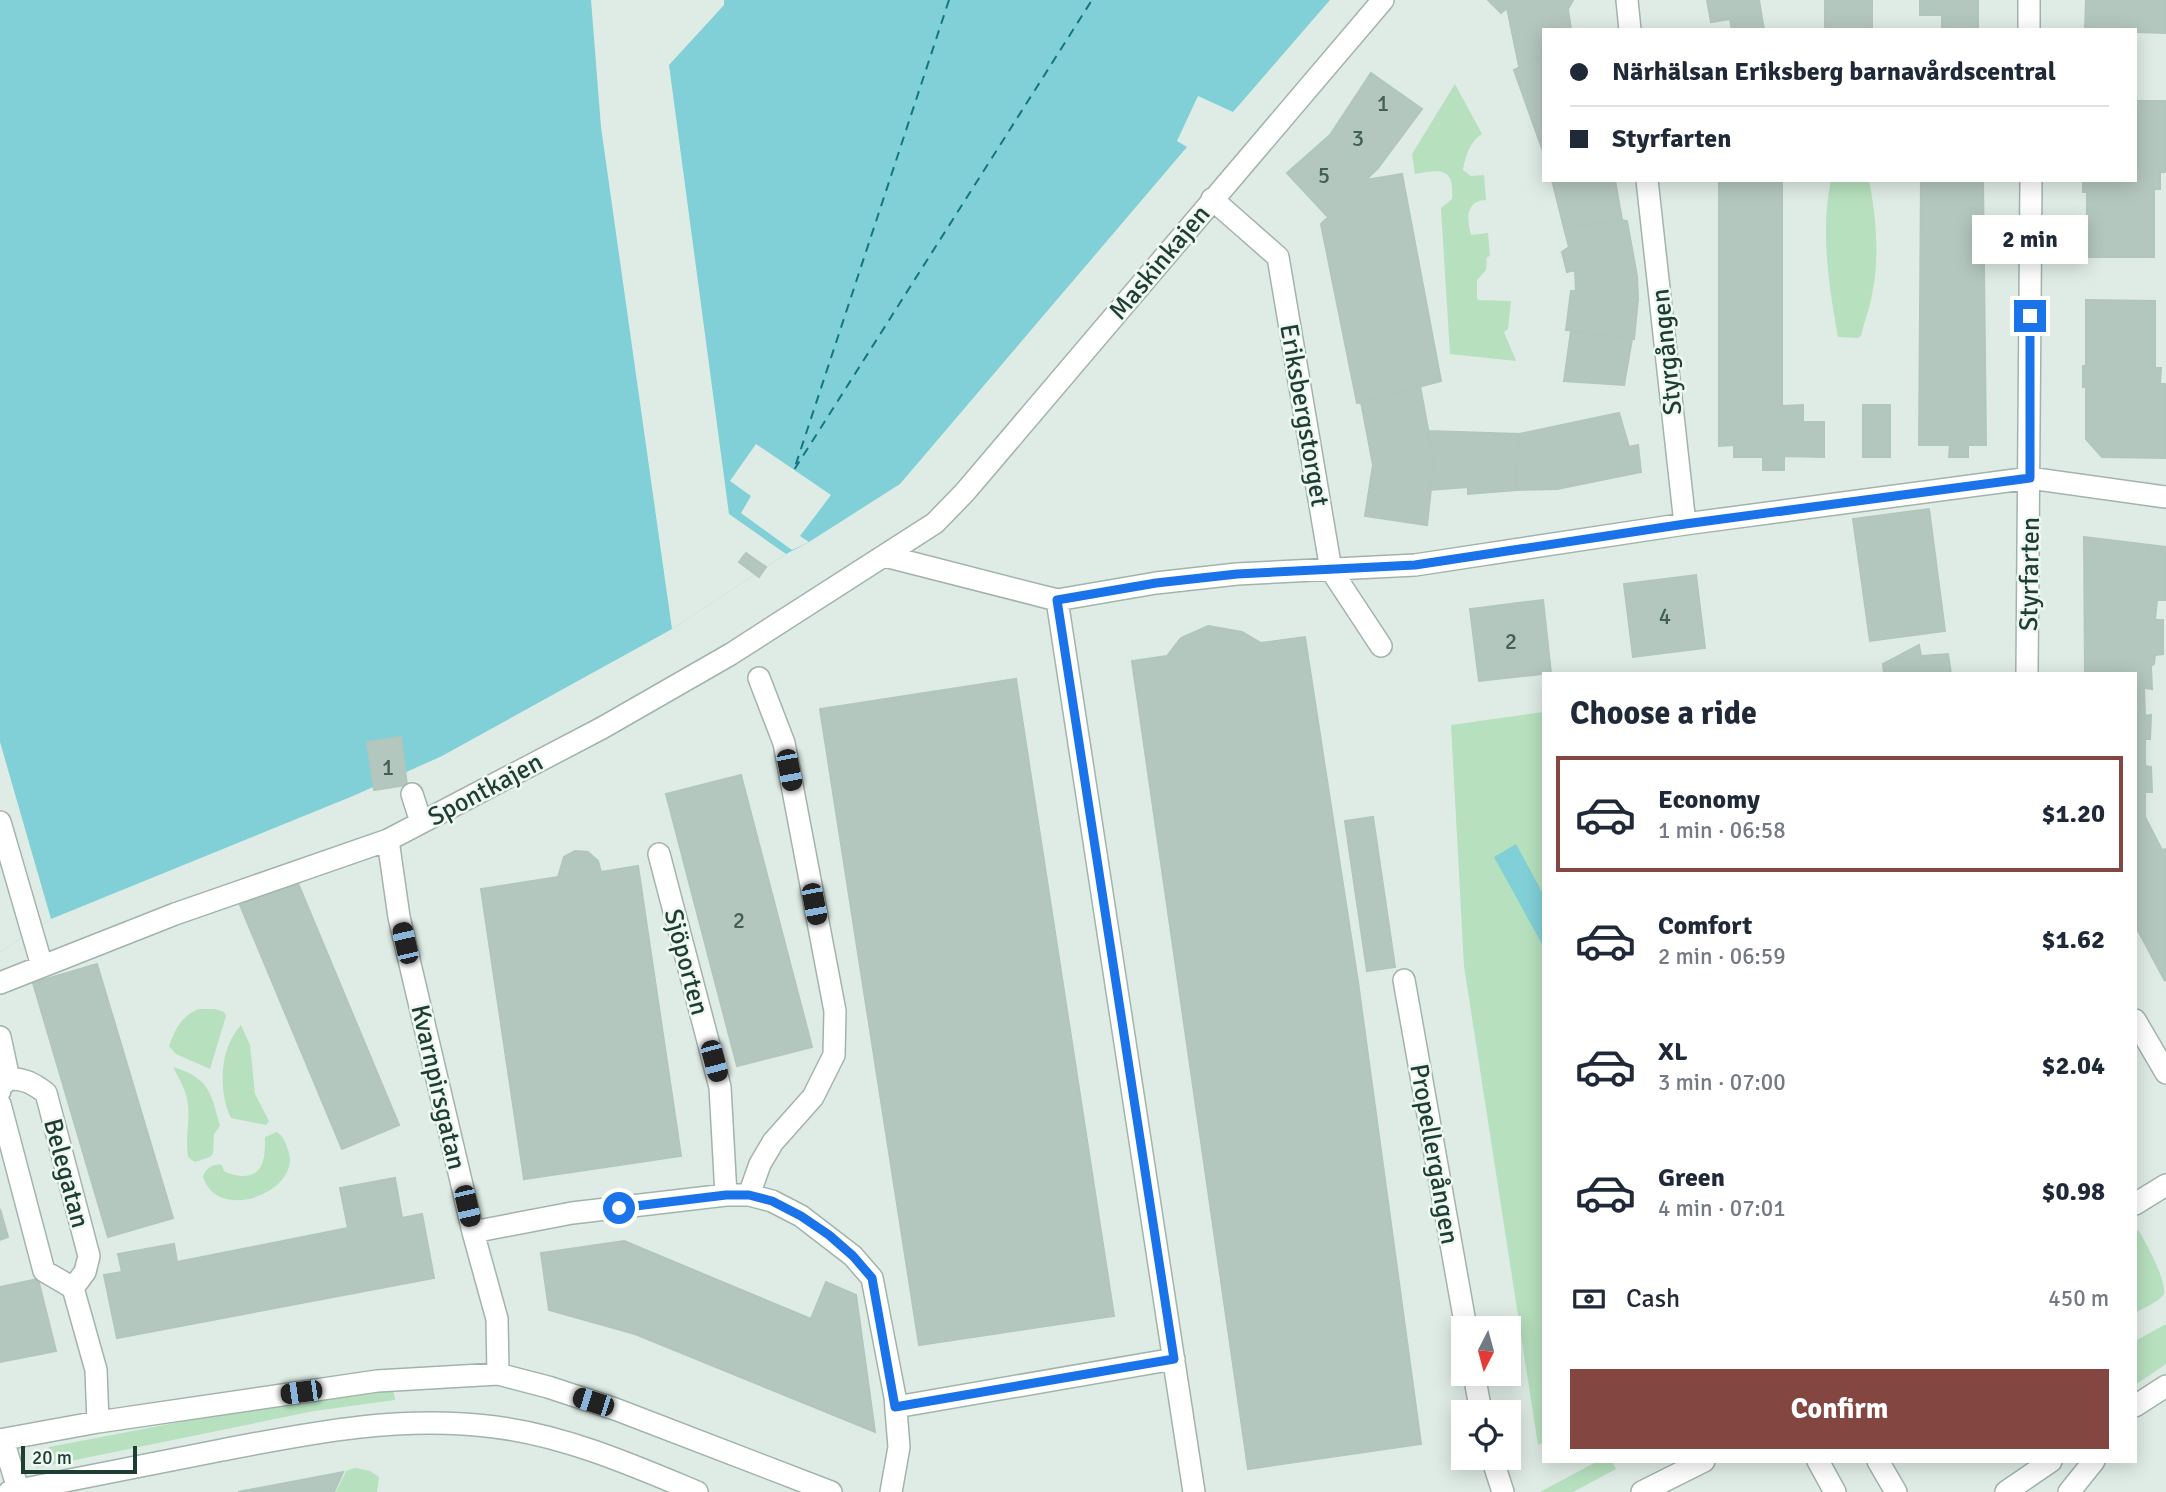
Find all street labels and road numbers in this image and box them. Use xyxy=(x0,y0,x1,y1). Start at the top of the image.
street label: Maskinkajen xyxy=(1102,199,1217,327)
street label: Styrgången xyxy=(1644,287,1690,417)
street label: Eriksbergstorget xyxy=(1272,321,1336,509)
street label: Styrfarten xyxy=(2013,517,2047,631)
street label: Spontkajen xyxy=(422,746,548,834)
street label: Sjöporten xyxy=(657,906,716,1019)
street label: Kvarnpirsgatan xyxy=(403,1002,473,1173)
street label: Propellergången xyxy=(1402,1061,1466,1247)
street label: Belegatan xyxy=(36,1115,96,1232)

